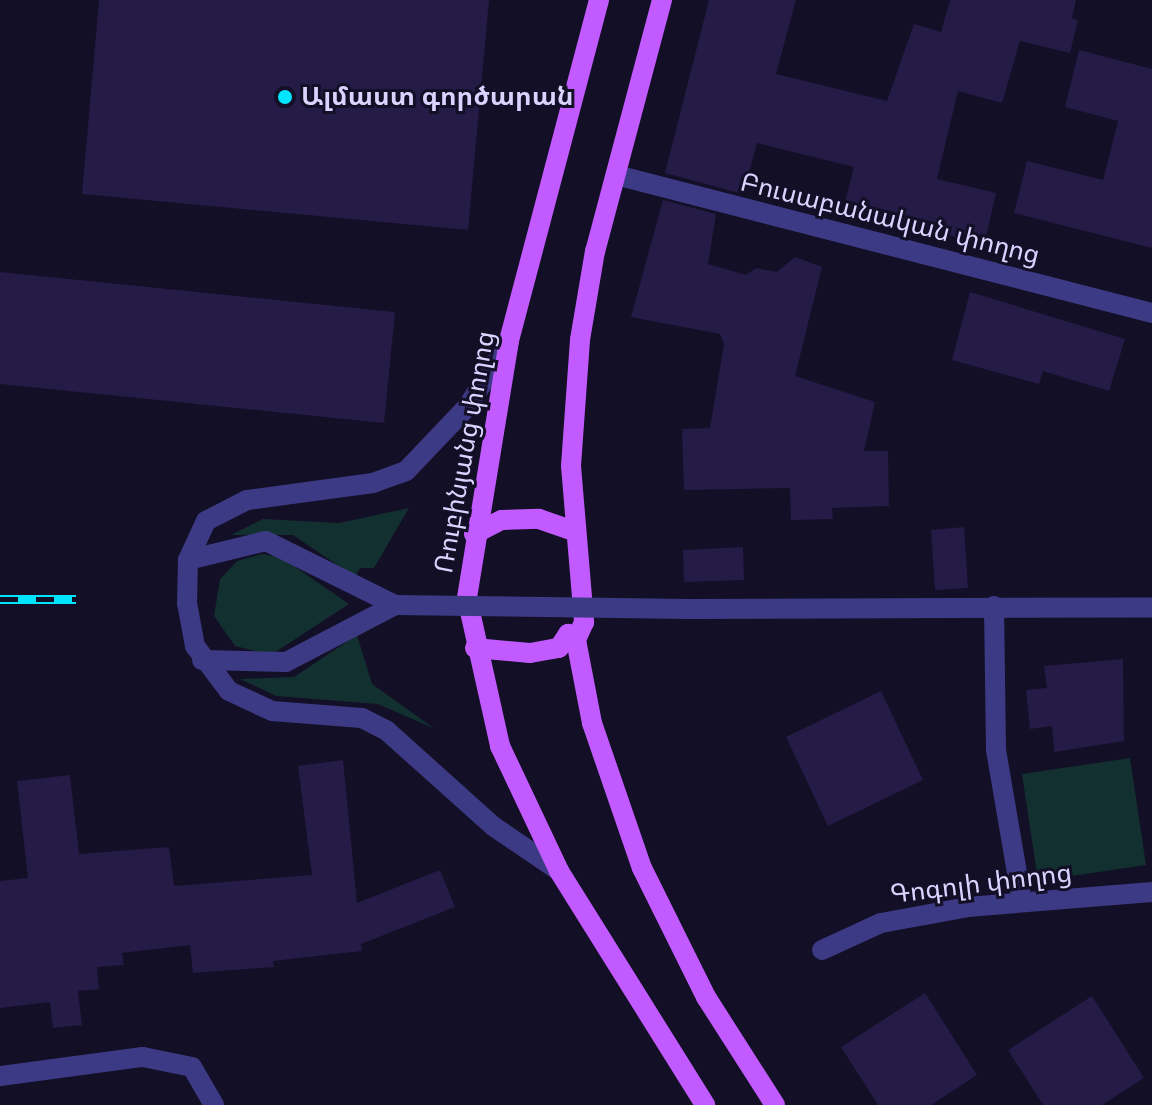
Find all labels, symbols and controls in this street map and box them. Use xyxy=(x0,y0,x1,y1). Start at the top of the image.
place label: Ալմաստ գործարան xyxy=(301,81,574,113)
marker: Ալմաստ գործարան xyxy=(276,88,294,106)
street label: Բուսաբանական փողոց xyxy=(737,167,1043,271)
street label: Ռուբինյանց փողոց xyxy=(428,329,502,575)
street label: Գոգոլի փողոց xyxy=(888,857,1074,911)

